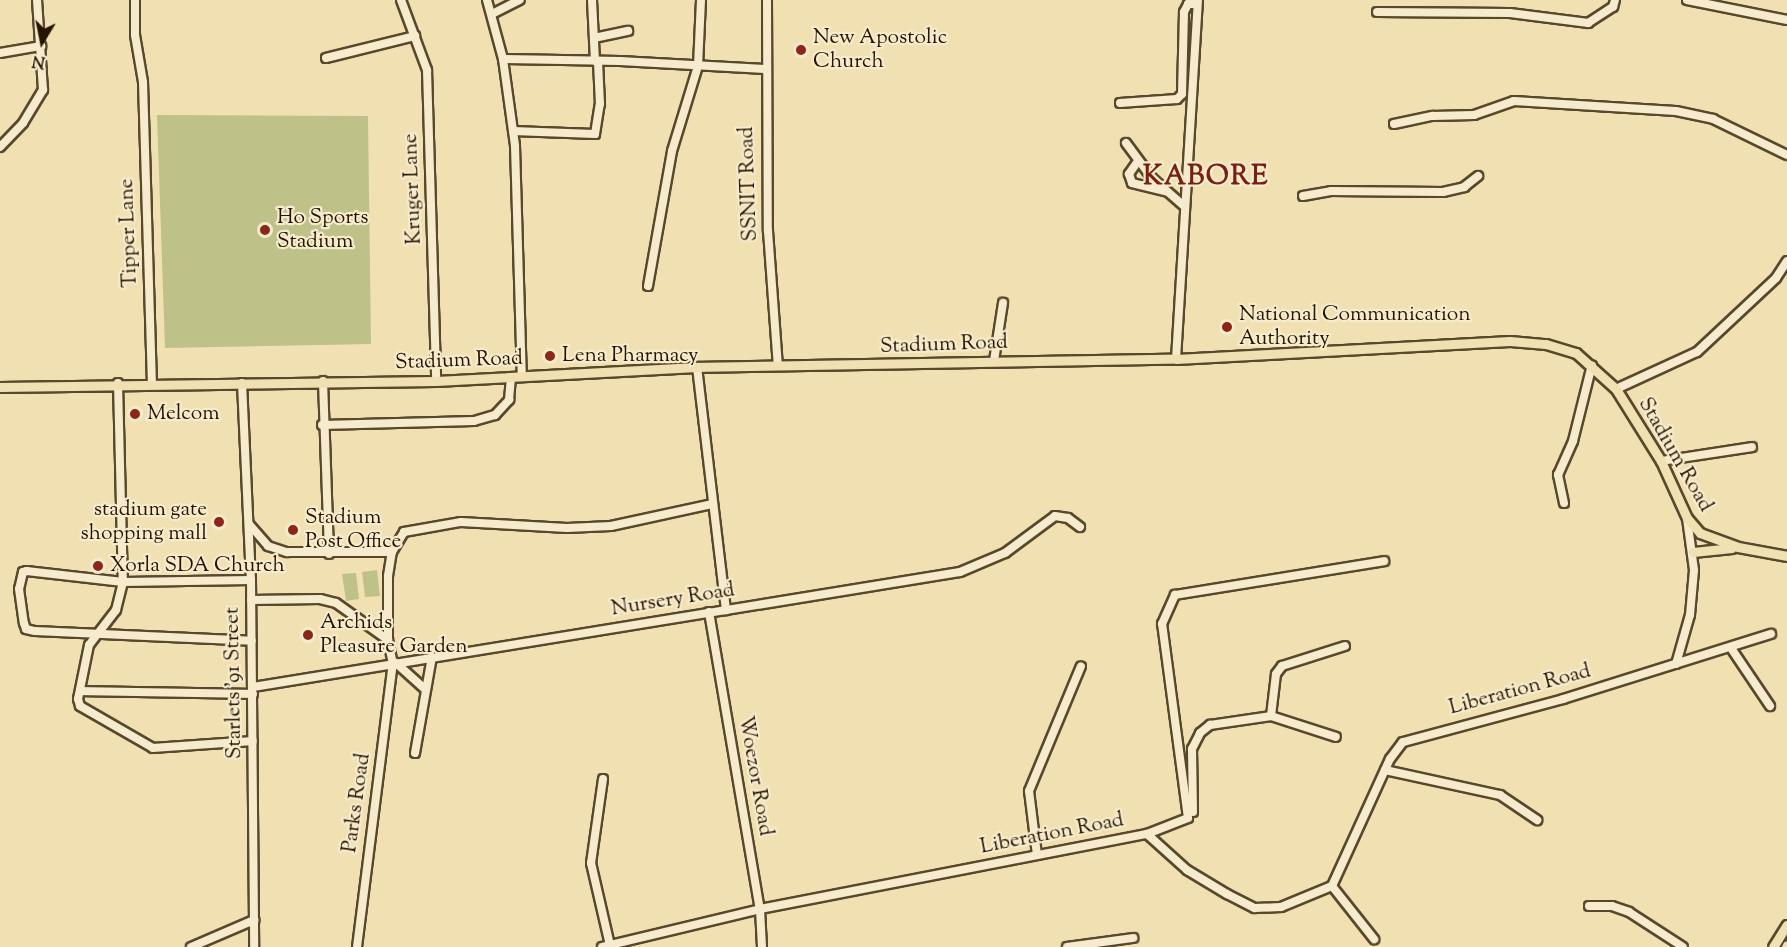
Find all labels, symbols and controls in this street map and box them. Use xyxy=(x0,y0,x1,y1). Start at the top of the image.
north arrow xyxy=(12,12,72,72)
place label: New Apostolic Church xyxy=(813,25,947,75)
marker: New Apostolic Church xyxy=(794,43,808,57)
text: N xyxy=(30,48,47,73)
street label: SSNIT Road xyxy=(734,126,764,242)
street label: Kruger Lane xyxy=(398,133,428,245)
district label: KABORE xyxy=(1143,162,1269,194)
street label: Tipper Lane xyxy=(115,178,143,288)
place label: Ho Sports Stadium xyxy=(277,205,369,255)
marker: Ho Sports Stadium xyxy=(258,223,272,237)
place label: National Communication Authority xyxy=(1239,302,1471,352)
marker: National Communication Authority xyxy=(1220,320,1234,334)
street label: Stadium Road xyxy=(880,330,1008,360)
place label: Lena Pharmacy xyxy=(562,343,699,369)
street label: Stadium Road xyxy=(395,346,523,376)
marker: Lena Pharmacy xyxy=(543,349,557,363)
street label: Stadium Road xyxy=(1632,393,1718,517)
place label: Melcom xyxy=(147,401,220,427)
marker: Melcom xyxy=(128,407,142,421)
place label: stadium gate shopping mall xyxy=(81,497,207,547)
place label: Stadium Post Office xyxy=(305,505,401,555)
marker: stadium gate shopping mall xyxy=(212,515,226,529)
marker: Stadium Post Office xyxy=(286,523,300,537)
place label: Xorla SDA Church xyxy=(110,553,285,579)
marker: Xorla SDA Church xyxy=(91,559,105,573)
street label: Nursery Road xyxy=(609,578,737,622)
street label: Starlets '91 Street xyxy=(220,607,248,759)
place label: Archids Pleasure Garden xyxy=(320,610,468,660)
marker: Archids Pleasure Garden xyxy=(301,628,315,642)
street label: Liberation Road xyxy=(1446,659,1594,721)
street label: Woezor Road xyxy=(732,714,778,838)
street label: Parks Road xyxy=(338,752,376,854)
street label: Liberation Road xyxy=(978,808,1126,860)

